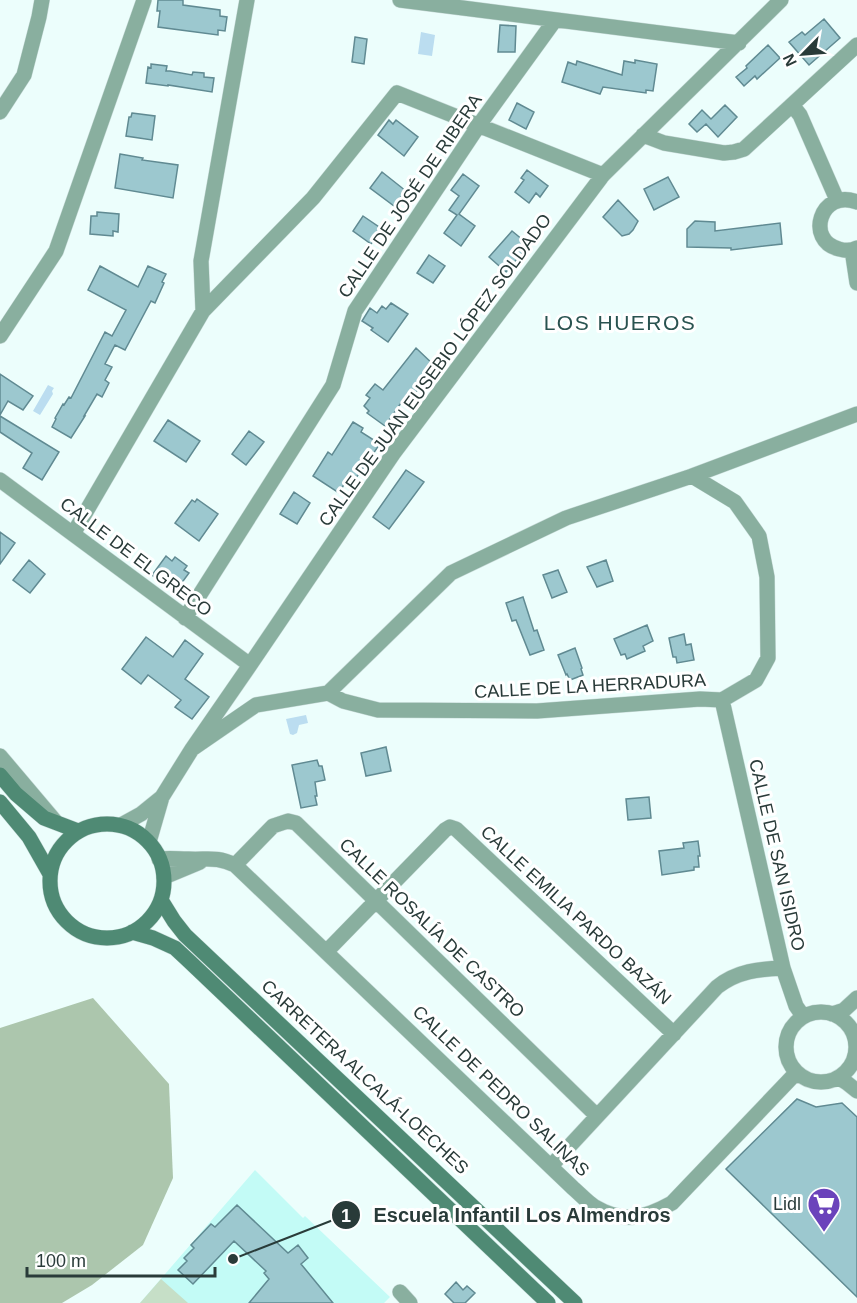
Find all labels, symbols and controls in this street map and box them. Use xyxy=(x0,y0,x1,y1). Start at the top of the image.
north arrow xyxy=(773,24,833,84)
text: N xyxy=(780,51,800,69)
street label: CALLE DE JOSÉ DE RIBERA xyxy=(334,90,486,302)
street label: CALLE DE JUAN EUSEBIO LÓPEZ SOLDADO xyxy=(314,209,555,530)
district label: LOS HUEROS xyxy=(544,311,696,334)
street label: CALLE DE EL GRECO xyxy=(56,494,216,620)
street label: CALLE DE LA HERRADURA xyxy=(474,670,706,702)
street label: CALLE DE SAN ISIDRO xyxy=(745,757,809,953)
street label: CALLE EMILIA PARDO BAZÁN xyxy=(477,821,675,1009)
street label: CALLE ROSALÍA DE CASTRO xyxy=(335,834,529,1022)
street label: CARRETERA ALCALÁ-LOECHES xyxy=(258,976,472,1178)
street label: CALLE DE PEDRO SALINAS xyxy=(409,1001,593,1181)
supermarket icon: Lidl xyxy=(806,1186,842,1233)
place label: Lidl xyxy=(773,1194,801,1214)
callout: Escuela Infantil Los Almendros xyxy=(331,1196,683,1234)
text: Escuela Infantil Los Almendros xyxy=(373,1204,671,1226)
text: 1 xyxy=(341,1206,351,1226)
scale bar xyxy=(27,1240,214,1278)
text: 100 m xyxy=(36,1251,86,1271)

